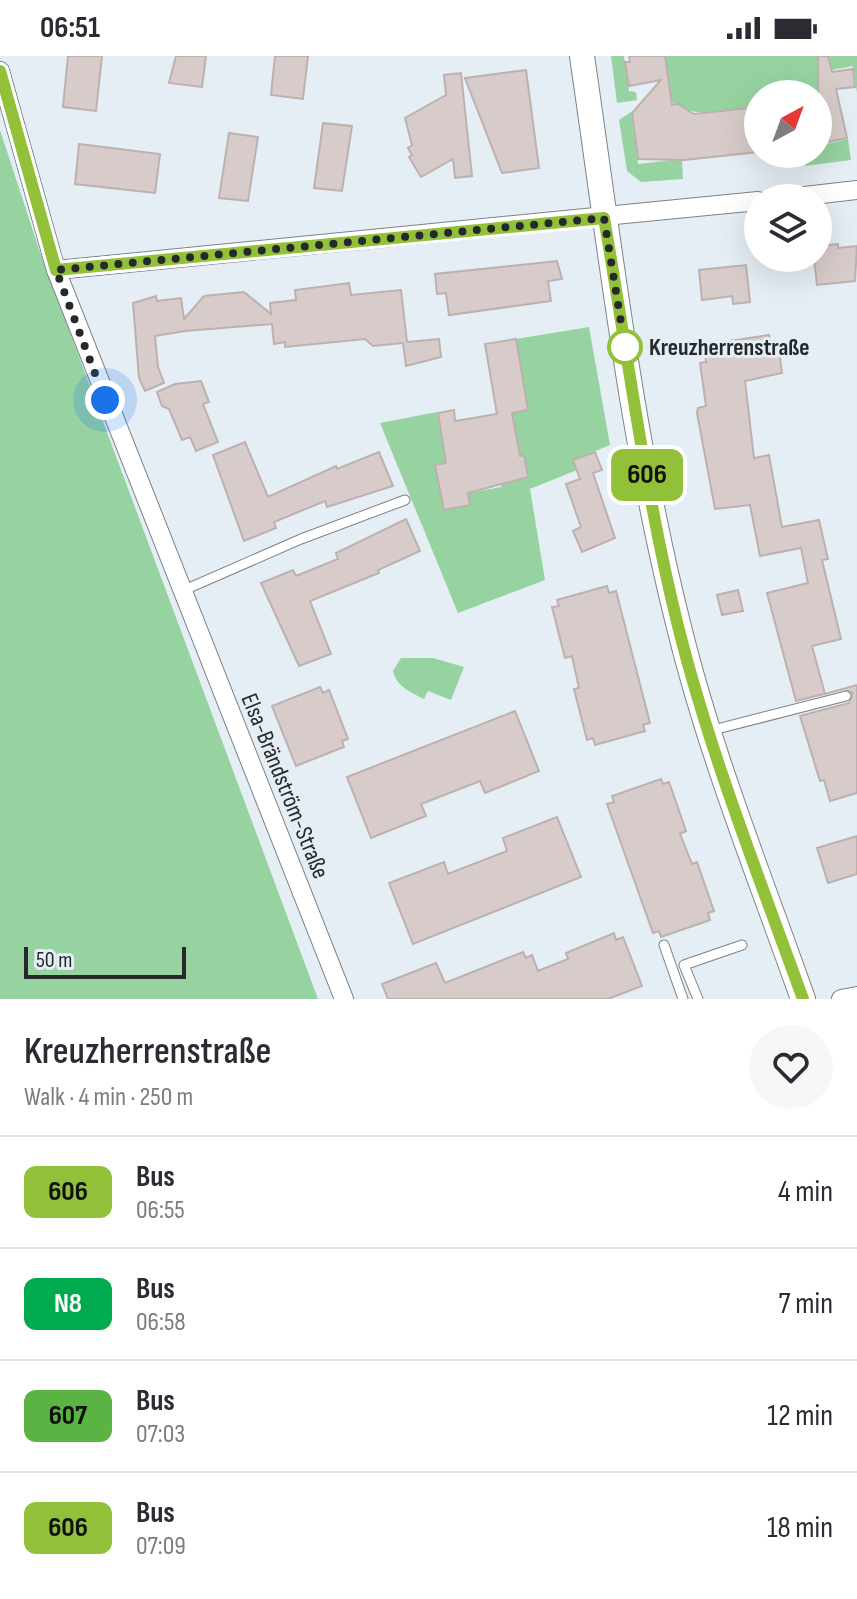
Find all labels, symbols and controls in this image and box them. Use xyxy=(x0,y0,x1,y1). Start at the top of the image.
text: 06:51 xyxy=(40,10,100,46)
north arrow xyxy=(744,80,832,168)
map controls xyxy=(744,80,832,272)
button: layers xyxy=(744,184,832,272)
marker: Kreuzherrenstraße xyxy=(608,330,642,364)
place label: Kreuzherrenstraße xyxy=(649,333,810,362)
your location xyxy=(85,380,125,420)
line badge: 606 xyxy=(601,449,693,501)
text: 606 xyxy=(627,458,667,491)
street label: Elsa-Brändström-Straße xyxy=(235,689,335,883)
scale bar xyxy=(24,943,186,979)
text: 50 m xyxy=(36,947,72,974)
button: heart xyxy=(749,1025,833,1109)
text: Kreuzherrenstraße xyxy=(24,1029,271,1074)
text: Walk · 4 min · 250 m xyxy=(24,1082,193,1113)
text: Bus xyxy=(136,1159,175,1195)
text: 4 min xyxy=(778,1174,833,1210)
text: 606 xyxy=(48,1175,88,1208)
text: 06:55 xyxy=(136,1195,185,1226)
text: Bus xyxy=(136,1271,175,1307)
text: 7 min xyxy=(779,1286,833,1322)
text: N8 xyxy=(54,1287,82,1320)
text: 06:58 xyxy=(136,1307,186,1338)
text: Bus xyxy=(136,1383,175,1419)
text: 12 min xyxy=(767,1398,833,1434)
text: 607 xyxy=(49,1399,87,1432)
text: 07:03 xyxy=(136,1419,185,1450)
text: Bus xyxy=(136,1495,175,1531)
text: 18 min xyxy=(767,1510,833,1546)
text: 606 xyxy=(48,1511,88,1544)
text: 07:09 xyxy=(136,1531,186,1562)

